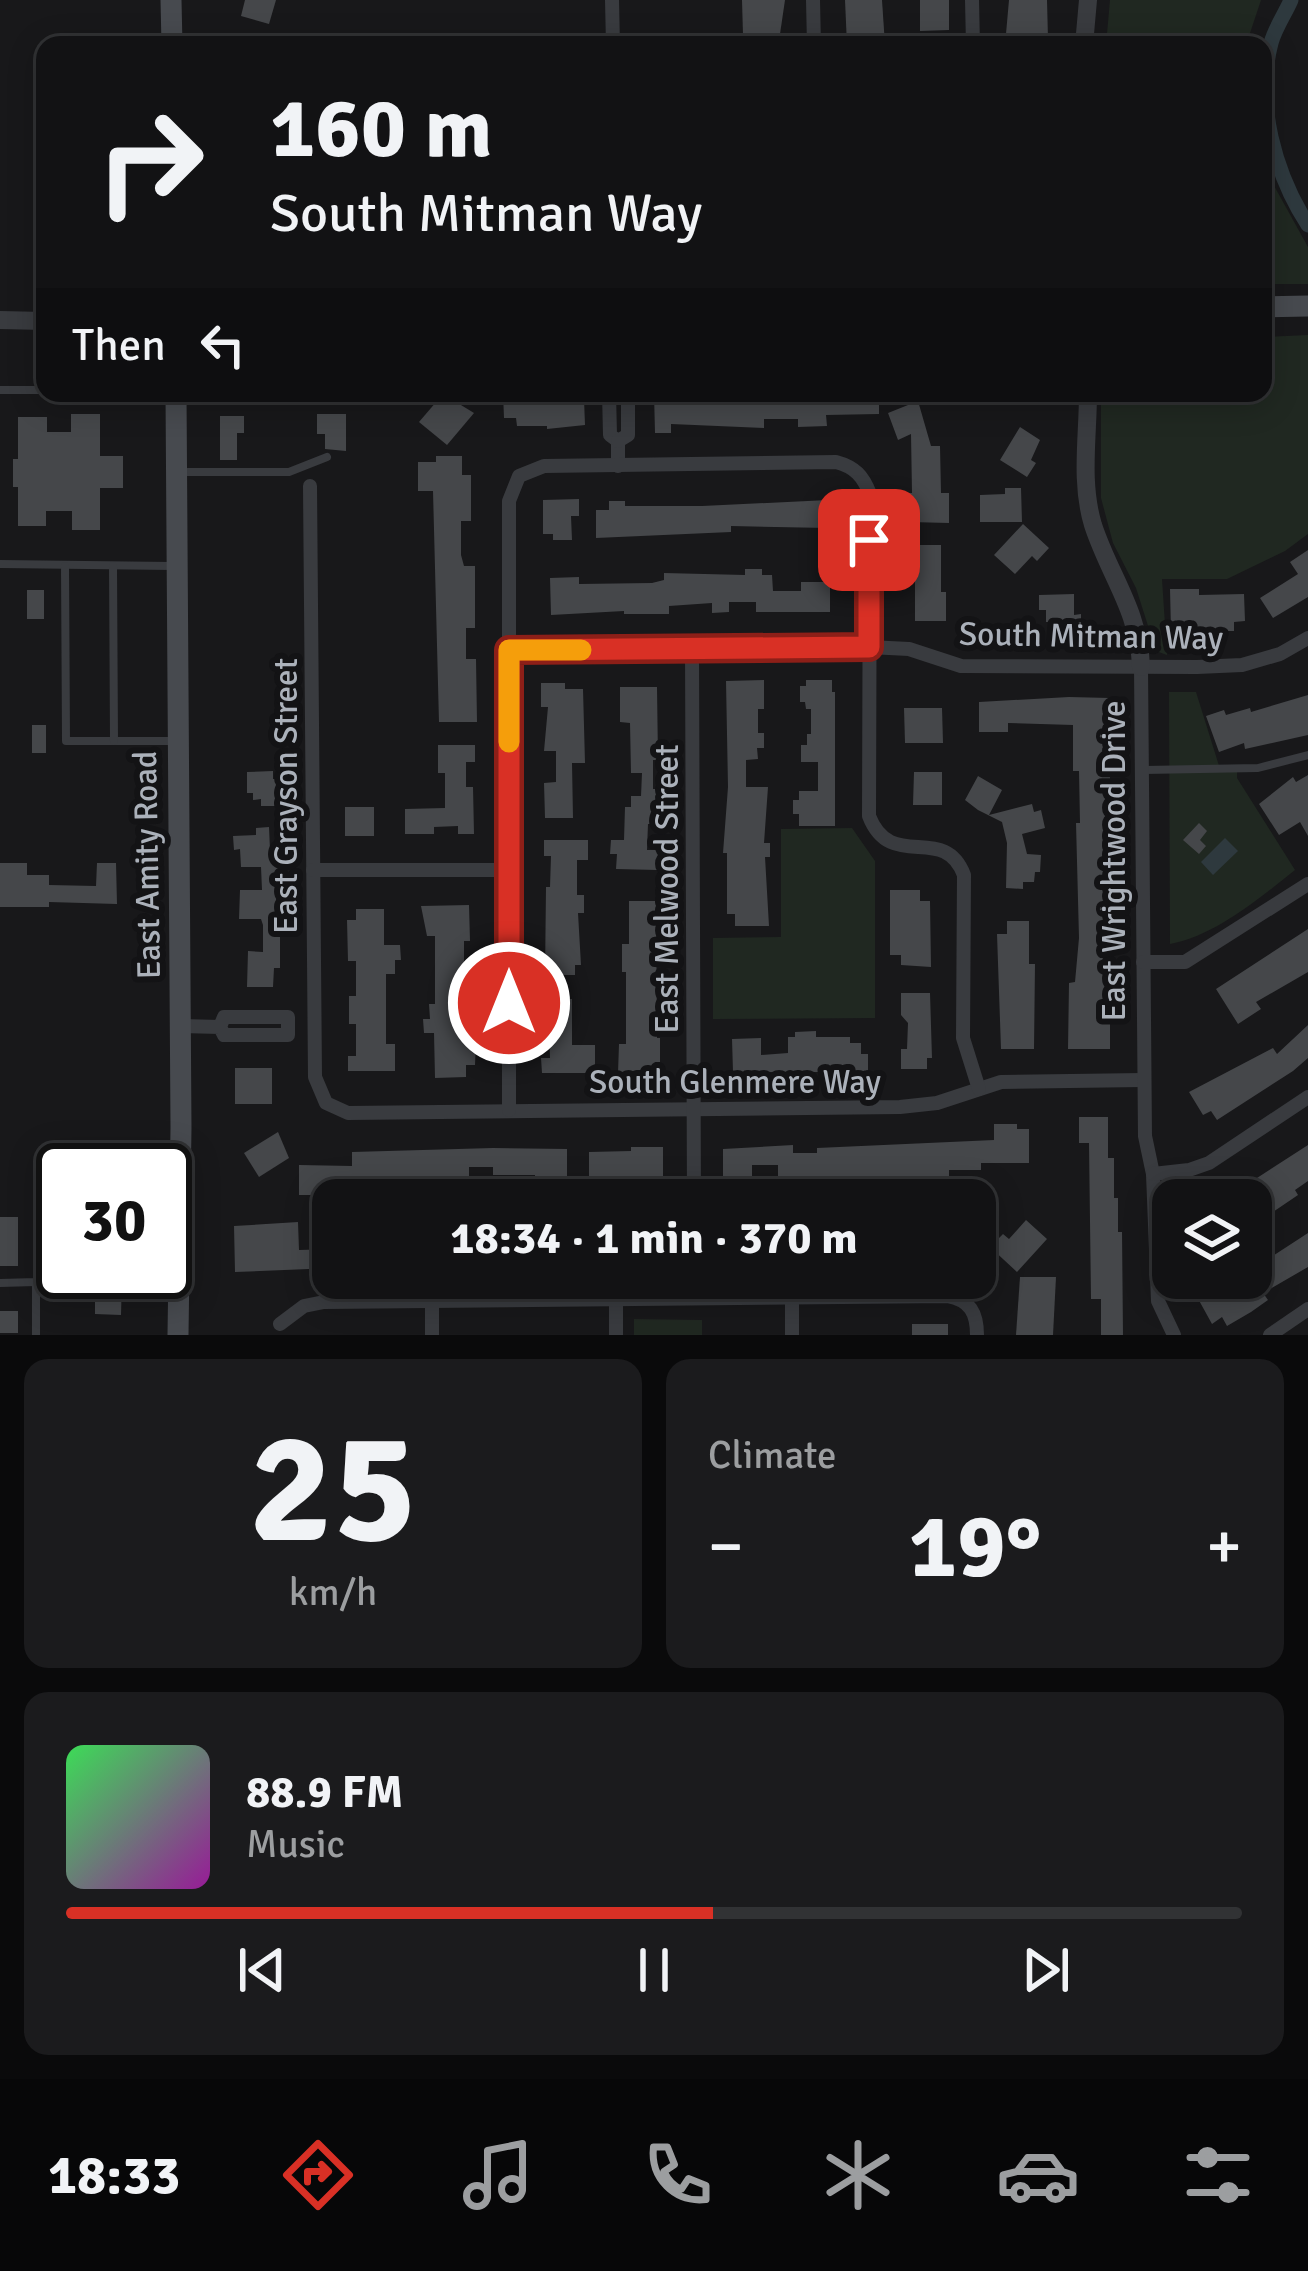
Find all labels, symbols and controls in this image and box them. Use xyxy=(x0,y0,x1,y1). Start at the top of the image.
text: 160 m xyxy=(270,77,492,181)
icon: right xyxy=(72,84,228,240)
text: South Mitman Way xyxy=(270,180,702,247)
icon: left xyxy=(190,312,256,378)
text: Then xyxy=(72,318,166,373)
pin xyxy=(818,489,920,591)
icon: arrive xyxy=(836,507,902,573)
street label: South Mitman Way xyxy=(959,614,1224,659)
street label: East Grayson Street xyxy=(266,658,307,934)
street label: East Wrightwood Drive xyxy=(1094,700,1135,1022)
street label: East Melwood Street xyxy=(647,744,688,1034)
street label: East Amity Road xyxy=(125,750,170,980)
position arrow xyxy=(446,940,572,1066)
street label: South Glenmere Way xyxy=(589,1062,882,1103)
speed limit sign: 30 xyxy=(36,1143,192,1299)
map controls xyxy=(1152,1179,1272,1299)
button: layers xyxy=(1152,1179,1272,1299)
text: 18:34 · 1 min · 370 m xyxy=(450,1211,858,1266)
text: 25 xyxy=(249,1393,417,1586)
text: Climate xyxy=(708,1431,837,1479)
text: 19° xyxy=(908,1491,1042,1602)
text: − xyxy=(708,1506,744,1587)
text: + xyxy=(1206,1506,1242,1587)
text: km/h xyxy=(289,1568,377,1616)
text: 88.9 FM xyxy=(246,1765,403,1820)
text: Music xyxy=(246,1820,345,1868)
icon: previous xyxy=(229,1937,295,2003)
icon: pause xyxy=(621,1937,687,2003)
icon: next xyxy=(1013,1937,1079,2003)
icon: directions xyxy=(276,2133,360,2217)
icon: music xyxy=(456,2133,540,2217)
icon: phone xyxy=(636,2133,720,2217)
icon: climate xyxy=(816,2133,900,2217)
icon: car xyxy=(996,2133,1080,2217)
icon: filters xyxy=(1176,2133,1260,2217)
text: 18:33 xyxy=(48,2142,181,2209)

